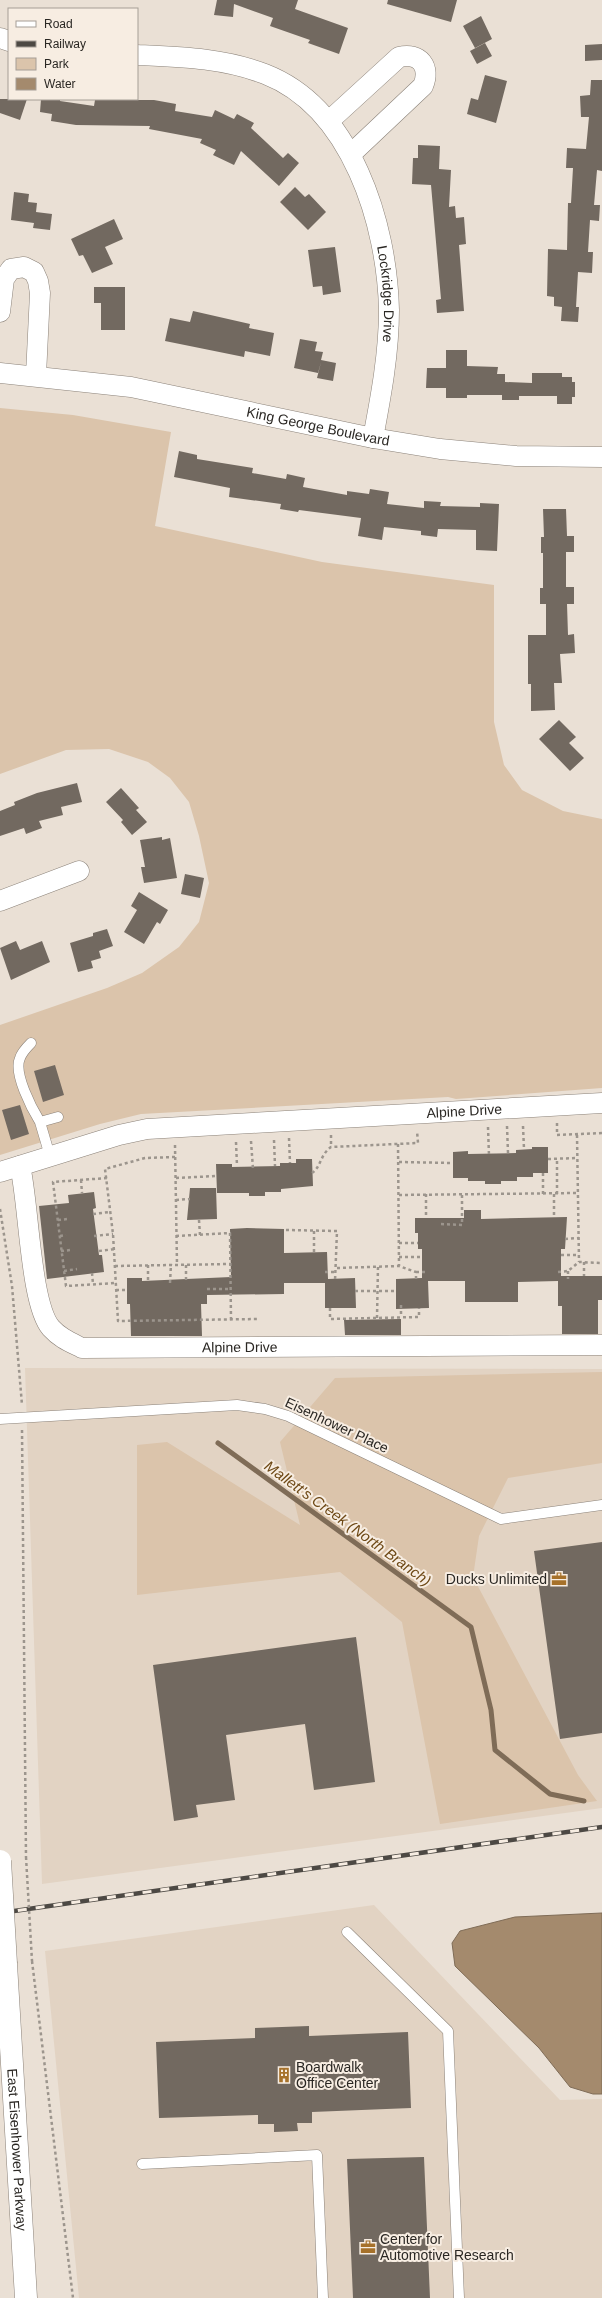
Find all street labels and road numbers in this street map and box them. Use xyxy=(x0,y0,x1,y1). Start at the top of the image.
street label: Lockridge Drive xyxy=(374,244,397,343)
street label: King George Boulevard xyxy=(245,404,391,449)
street label: Alpine Drive xyxy=(426,1101,503,1121)
street label: Alpine Drive xyxy=(202,1339,278,1355)
street label: Eisenhower Place xyxy=(283,1394,391,1456)
street label: East Eisenhower Parkway xyxy=(4,2068,30,2231)

